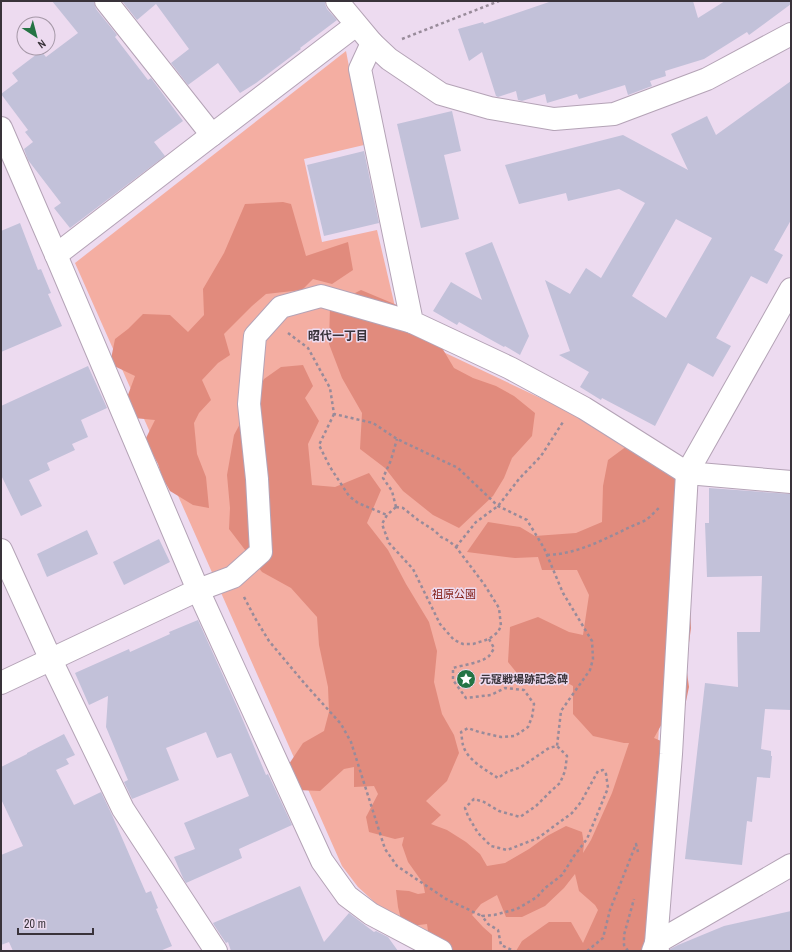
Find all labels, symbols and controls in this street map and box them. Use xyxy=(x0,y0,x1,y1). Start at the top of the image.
north arrow xyxy=(16,16,56,56)
text: N xyxy=(35,37,49,52)
district label: 昭代一丁目 xyxy=(308,328,368,344)
park label: 祖原公園 xyxy=(432,587,476,601)
place icon: 元寇戦場跡記念碑 xyxy=(455,668,477,690)
place label: 元寇戦場跡記念碑 xyxy=(480,672,568,686)
scale bar xyxy=(18,910,93,936)
text: 20 m xyxy=(24,916,46,932)

